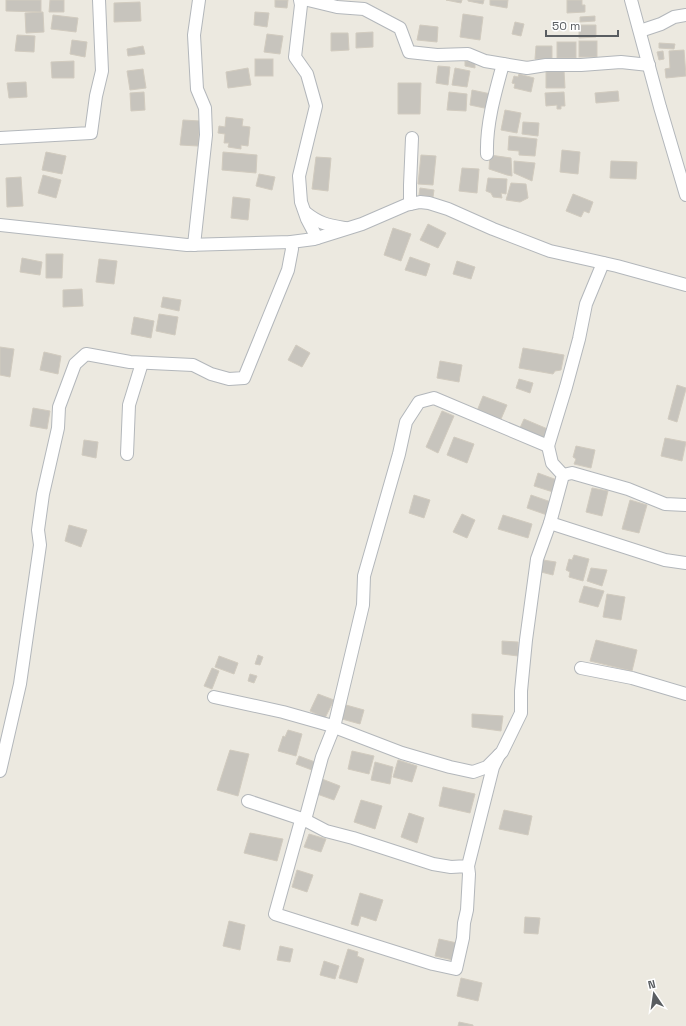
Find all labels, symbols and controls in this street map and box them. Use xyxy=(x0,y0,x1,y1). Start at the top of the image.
scale bar xyxy=(546,12,618,38)
text: 50 m xyxy=(552,18,580,34)
north arrow xyxy=(634,974,674,1014)
text: N xyxy=(647,977,657,992)

